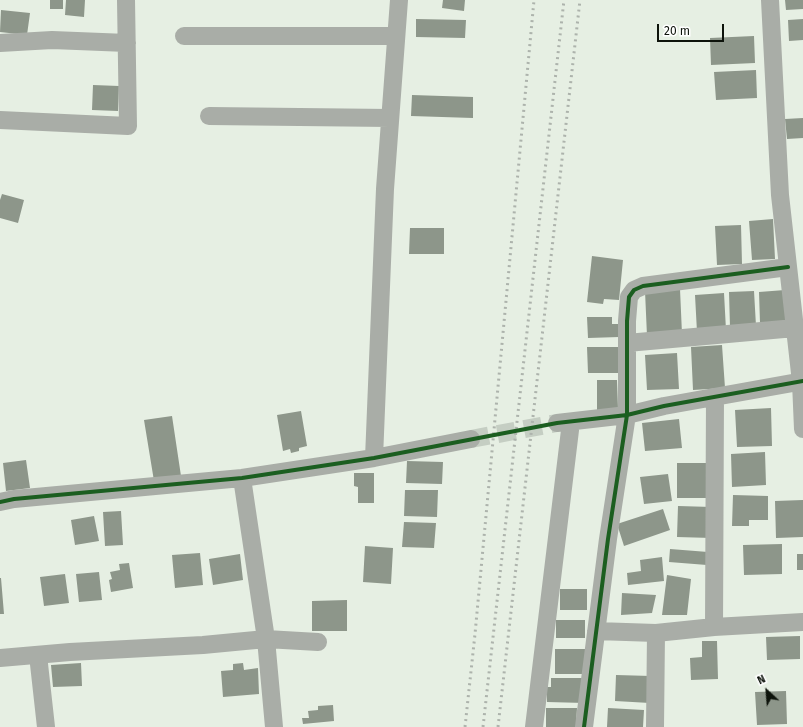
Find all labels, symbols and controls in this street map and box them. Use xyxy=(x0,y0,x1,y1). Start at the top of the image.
scale bar xyxy=(659,16,726,42)
text: 20 m xyxy=(664,24,690,38)
north arrow xyxy=(747,671,787,711)
text: N xyxy=(755,672,768,687)

